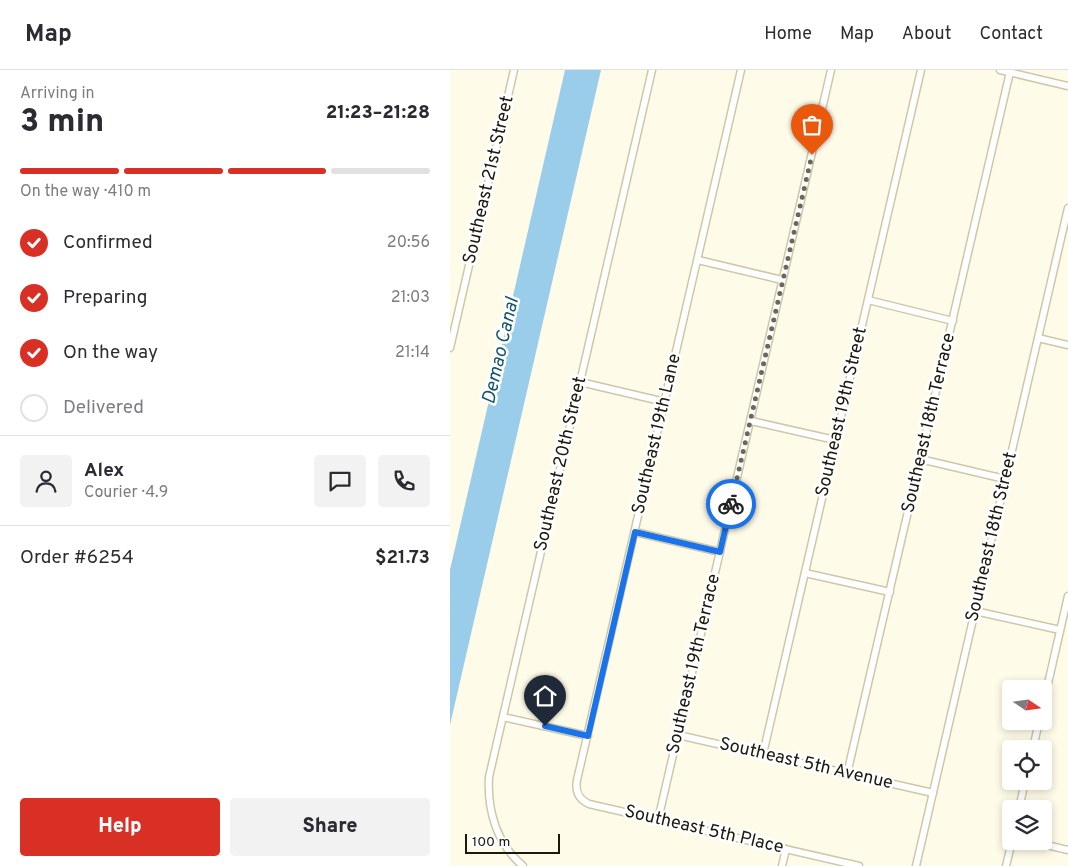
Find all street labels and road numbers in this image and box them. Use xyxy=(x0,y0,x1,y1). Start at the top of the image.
street label: Southeast 21st Street xyxy=(458,94,520,266)
street label: Southeast 19th Street xyxy=(811,325,873,499)
street label: Southeast 18th Terrace xyxy=(897,331,961,515)
street label: Southeast 19th Lane xyxy=(627,352,687,516)
street label: Southeast 20th Street xyxy=(530,374,592,554)
street label: Southeast 18th Street xyxy=(961,450,1023,624)
street label: Southeast 19th Terrace xyxy=(662,572,726,756)
street label: Southeast 5th Avenue xyxy=(717,733,895,795)
street label: Southeast 5th Place xyxy=(622,801,786,859)

